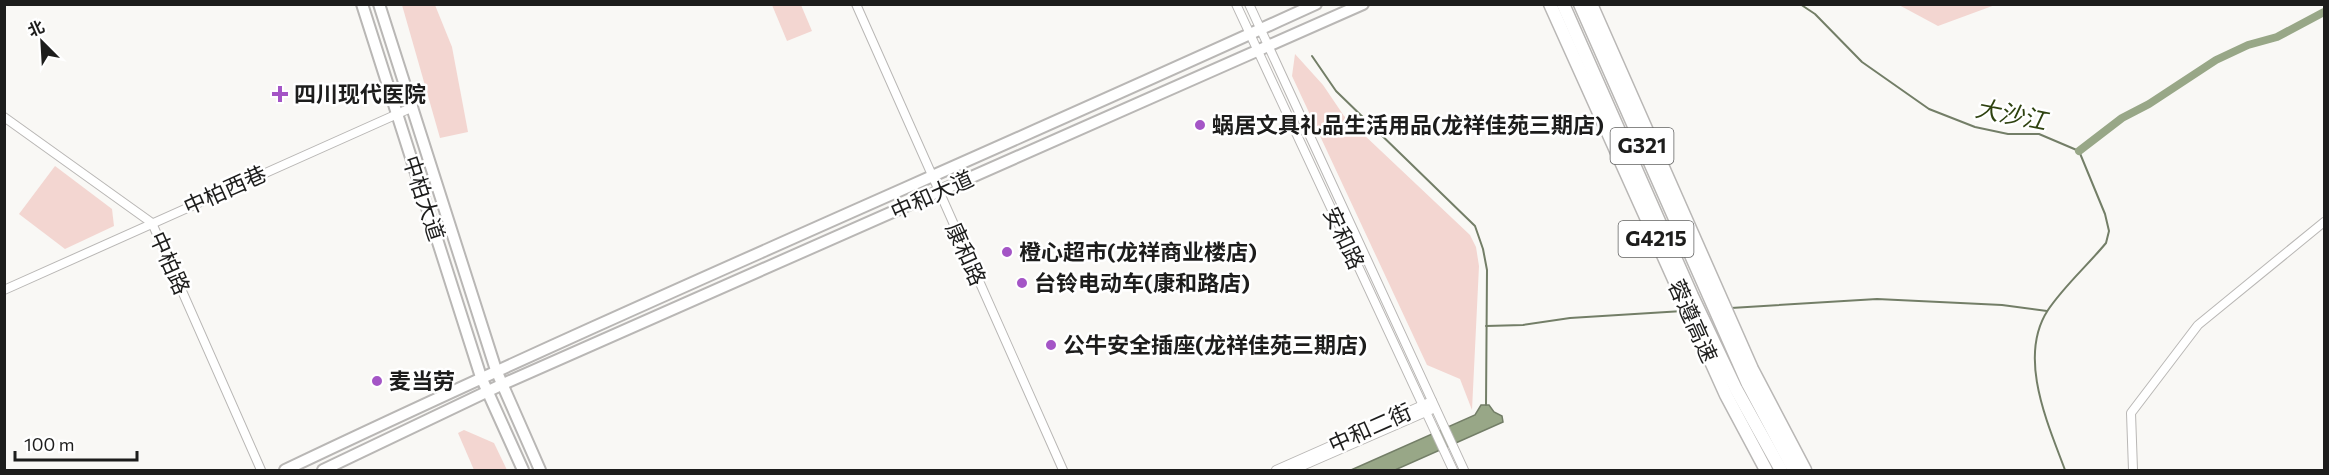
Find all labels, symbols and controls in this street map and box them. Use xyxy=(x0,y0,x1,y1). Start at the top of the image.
north arrow xyxy=(12,12,72,72)
text: 北 xyxy=(25,16,47,40)
place label: 四川现代医院 xyxy=(294,80,426,107)
marker: 四川现代医院 xyxy=(271,85,289,103)
water label: 大沙江 xyxy=(1973,92,2052,135)
place label: 蜗居文具礼品生活用品(龙祥佳苑三期店) xyxy=(1212,111,1604,138)
marker: 蜗居文具礼品生活用品(龙祥佳苑三期店) xyxy=(1193,118,1207,132)
road number: G321 xyxy=(1610,128,1674,164)
street label: 中柏大道 xyxy=(398,152,451,244)
street label: 中柏西巷 xyxy=(179,159,270,220)
street label: 中和大道 xyxy=(886,164,977,225)
street label: 安和路 xyxy=(1318,202,1371,273)
street label: 康和路 xyxy=(941,218,992,289)
road number: G4215 xyxy=(1618,221,1694,257)
street label: 中柏路 xyxy=(145,227,196,298)
place label: 橙心超市(龙祥商业楼店) xyxy=(1019,238,1257,265)
marker: 橙心超市(龙祥商业楼店) xyxy=(1000,245,1014,259)
place label: 台铃电动车(康和路店) xyxy=(1034,269,1250,296)
street label: 蓉遵高速 xyxy=(1663,275,1724,366)
marker: 台铃电动车(康和路店) xyxy=(1015,276,1029,290)
place label: 公牛安全插座(龙祥佳苑三期店) xyxy=(1063,331,1367,358)
marker: 公牛安全插座(龙祥佳苑三期店) xyxy=(1044,338,1058,352)
place label: 麦当劳 xyxy=(389,367,455,394)
marker: 麦当劳 xyxy=(370,374,384,388)
street label: 中和二街 xyxy=(1324,397,1415,458)
scale bar xyxy=(15,424,136,462)
text: 100 m xyxy=(24,433,74,455)

